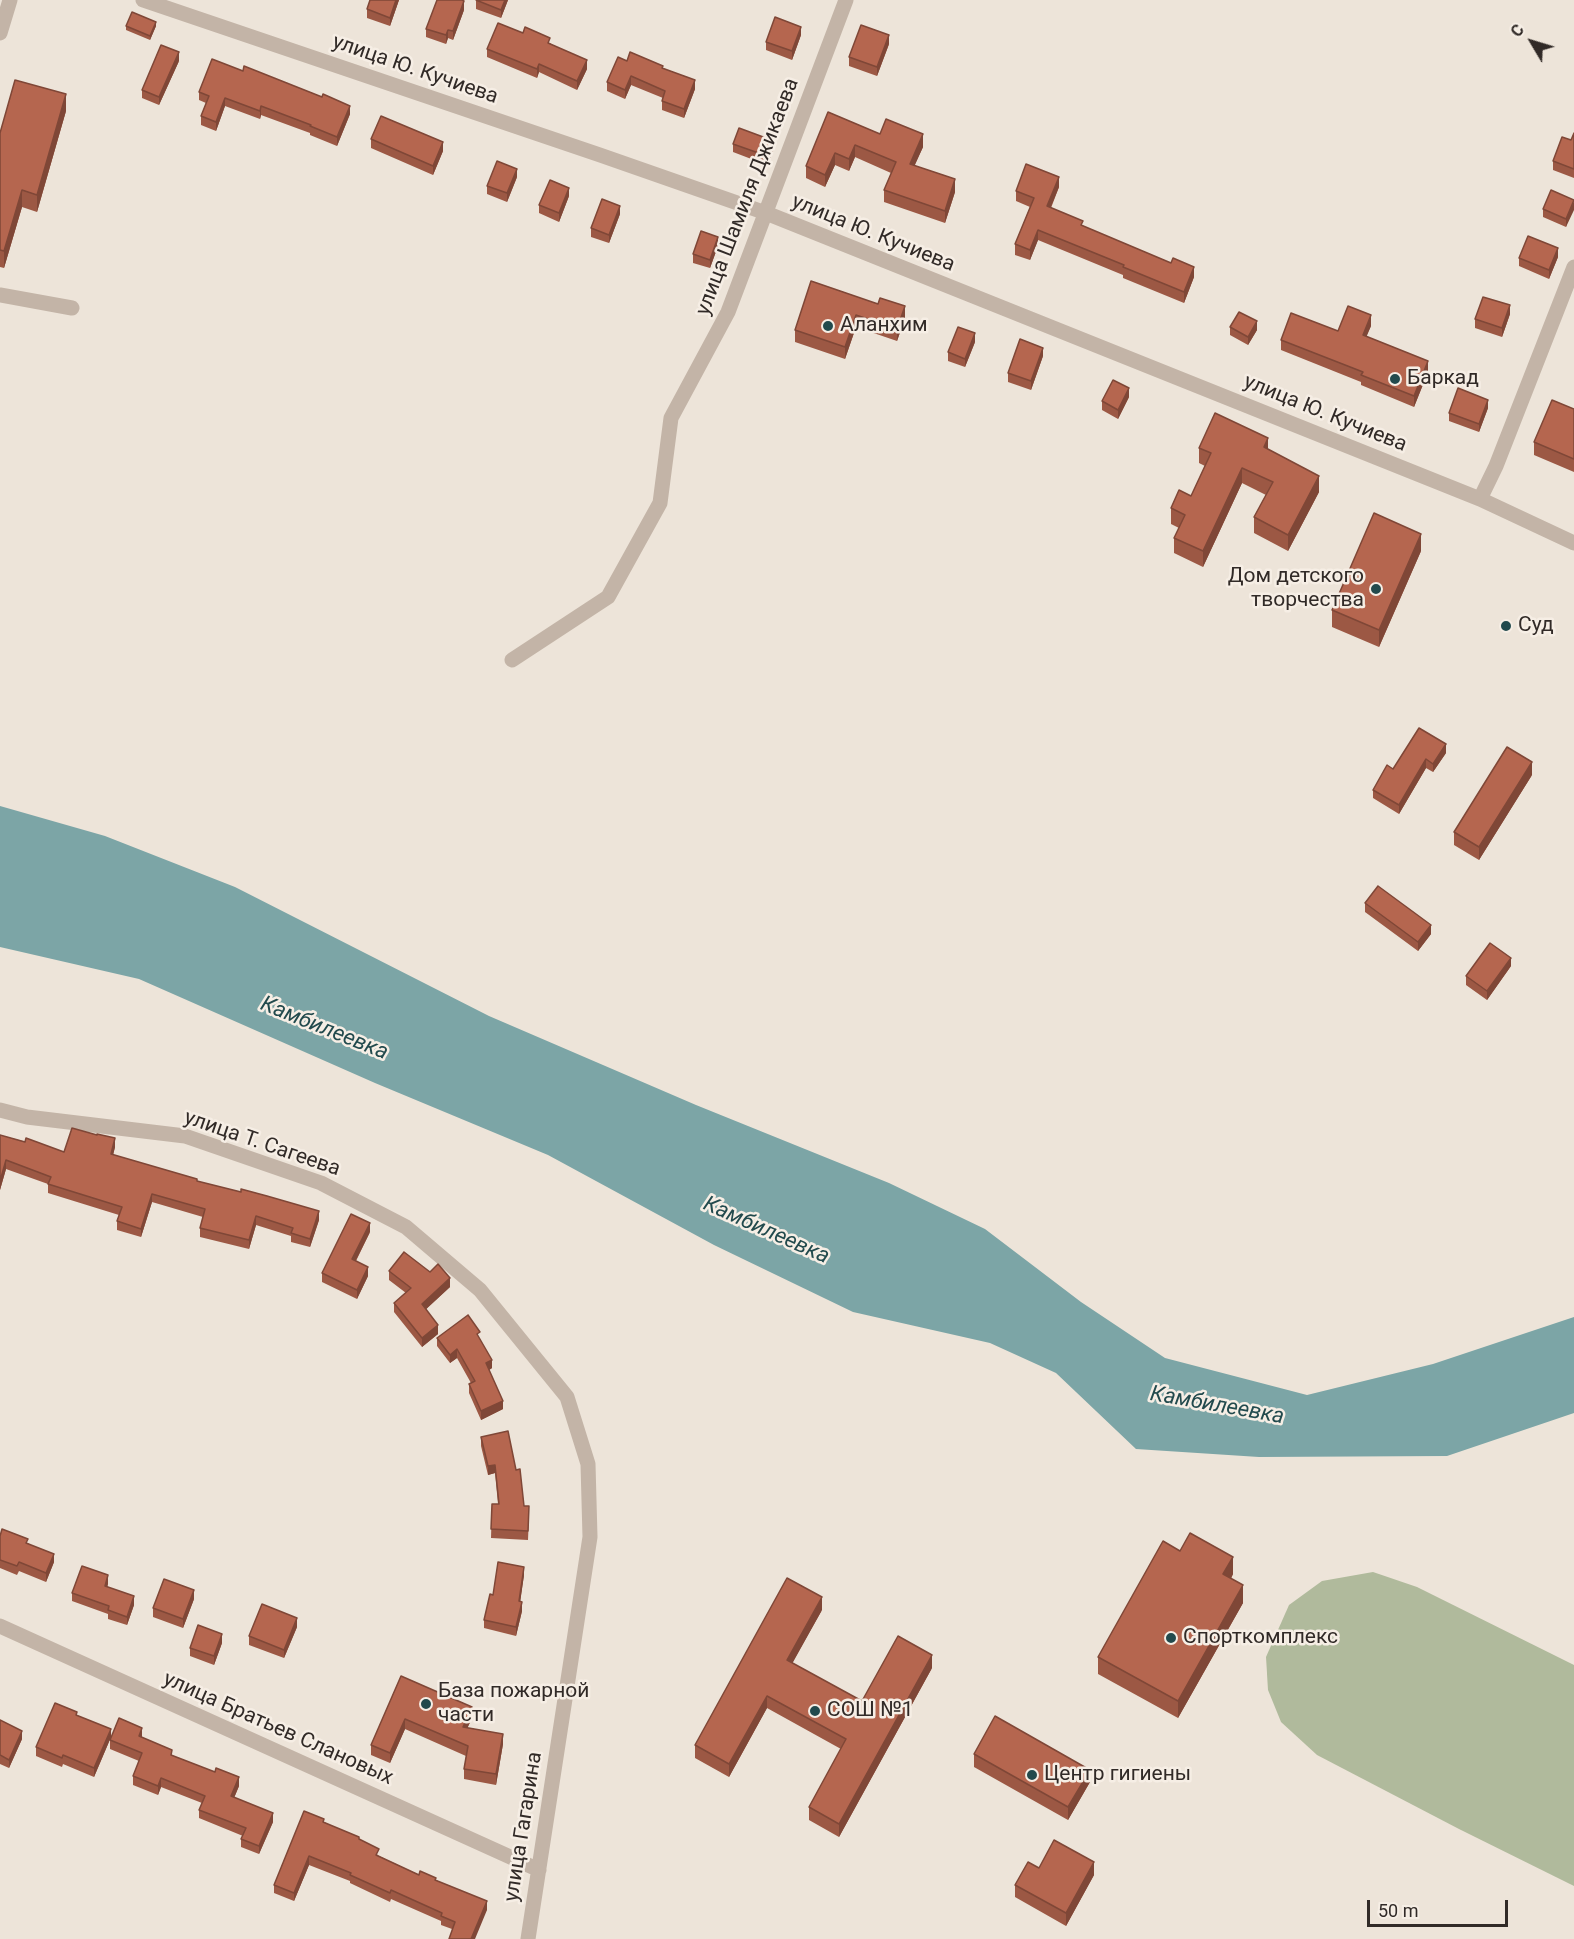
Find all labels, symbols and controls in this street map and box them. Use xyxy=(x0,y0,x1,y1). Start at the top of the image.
north arrow xyxy=(1502,12,1562,72)
text: С xyxy=(1507,21,1528,41)
street label: улица Ю. Кучиева xyxy=(329,30,501,110)
street label: улица Шамиля Джикаева xyxy=(691,75,805,319)
street label: улица Ю. Кучиева xyxy=(788,190,958,278)
place label: Аланхим xyxy=(840,313,928,339)
marker: Аланхим xyxy=(821,319,835,333)
place label: Баркад xyxy=(1407,366,1479,392)
street label: улица Ю. Кучиева xyxy=(1240,370,1410,458)
marker: Баркад xyxy=(1388,372,1402,386)
place label: Дом детского творчества xyxy=(1228,564,1364,614)
marker: Дом детского творчества xyxy=(1369,582,1383,596)
place label: Суд xyxy=(1518,613,1554,639)
marker: Суд xyxy=(1499,619,1513,633)
water label: Камбилеевка xyxy=(256,991,392,1067)
street label: улица Т. Сагеева xyxy=(181,1106,343,1182)
water label: Камбилеевка xyxy=(699,1191,833,1271)
water label: Камбилеевка xyxy=(1148,1381,1286,1431)
place label: Спорткомплекс xyxy=(1183,1625,1338,1651)
marker: Спорткомплекс xyxy=(1164,1631,1178,1645)
street label: улица Братьев Слановых xyxy=(159,1667,397,1791)
place label: База пожарной части xyxy=(438,1679,589,1729)
marker: База пожарной части xyxy=(419,1697,433,1711)
place label: СОШ №1 xyxy=(827,1698,913,1724)
marker: СОШ №1 xyxy=(808,1704,822,1718)
street label: улица Гагарина xyxy=(500,1750,548,1904)
place label: Центр гигиены xyxy=(1044,1762,1191,1788)
marker: Центр гигиены xyxy=(1025,1768,1039,1782)
scale bar xyxy=(1370,1888,1511,1926)
text: 50 m xyxy=(1378,1900,1418,1921)

